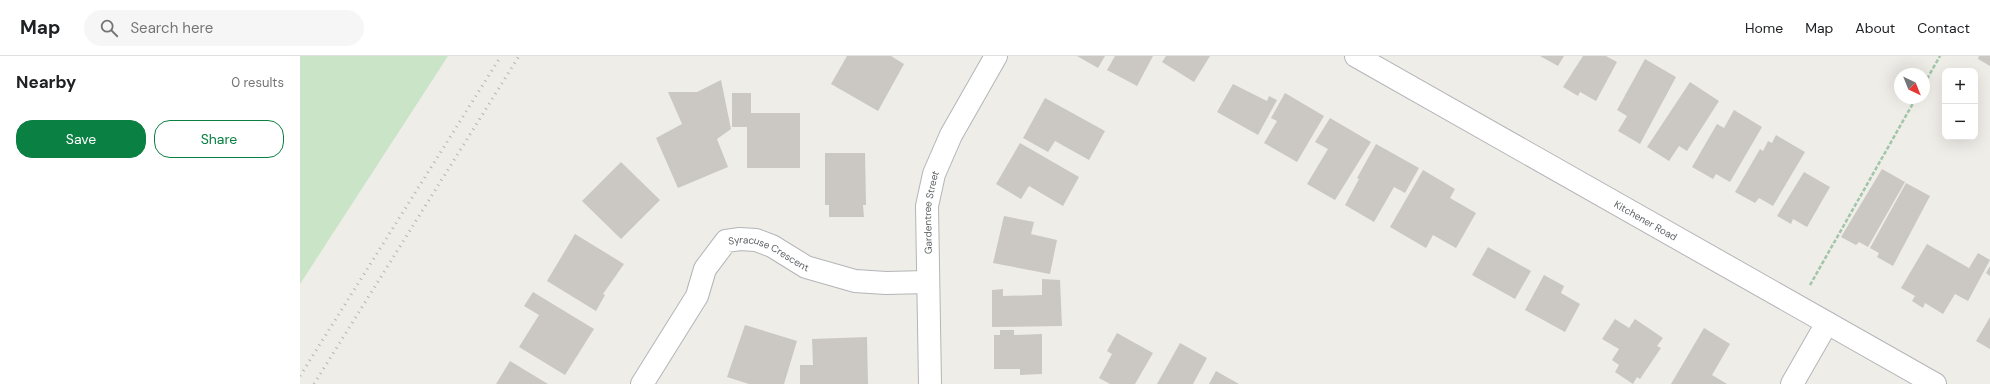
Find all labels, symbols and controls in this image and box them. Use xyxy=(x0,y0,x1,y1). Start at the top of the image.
search box xyxy=(84,10,364,46)
text: Map xyxy=(20,15,60,40)
icon: search xyxy=(98,17,120,39)
text: Search here xyxy=(130,18,213,38)
text: Home xyxy=(1745,19,1783,37)
text: Map xyxy=(1805,19,1833,37)
text: About xyxy=(1855,19,1895,37)
text: Contact xyxy=(1917,19,1970,37)
north arrow xyxy=(1894,68,1930,104)
map controls xyxy=(1942,68,1978,140)
button: + xyxy=(1942,68,1978,104)
text: Nearby xyxy=(16,71,76,93)
text: 0 results xyxy=(231,74,284,91)
button: − xyxy=(1942,104,1978,140)
button: Save xyxy=(16,120,146,158)
button: Share xyxy=(154,120,284,158)
street label: Gardentree Street xyxy=(921,168,941,254)
street label: Kitchener Road xyxy=(1612,197,1680,243)
street label: Syracuse Crescent xyxy=(727,232,811,274)

